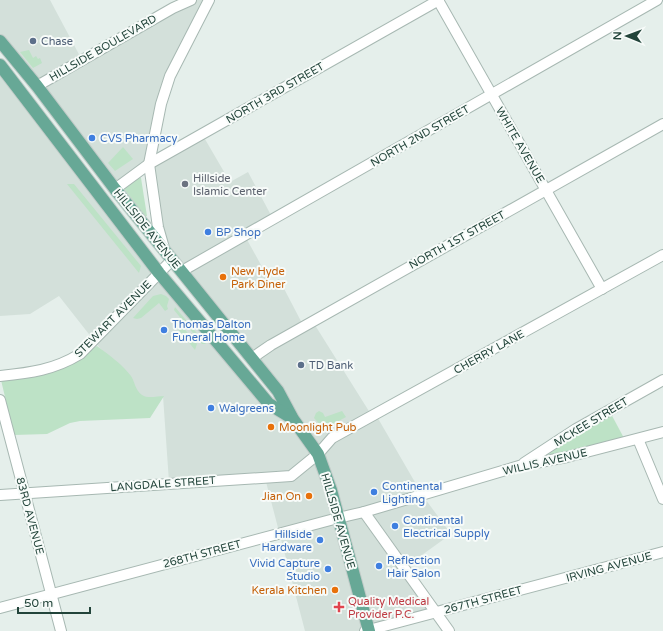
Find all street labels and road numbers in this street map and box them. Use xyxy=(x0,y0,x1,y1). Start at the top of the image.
street label: HILLSIDE BOULEVARD xyxy=(47,12,159,84)
street label: NORTH 3RD STREET xyxy=(224,59,327,126)
street label: NORTH 2ND STREET xyxy=(368,102,472,170)
street label: WHITE AVENUE xyxy=(493,105,547,185)
street label: HILLSIDE AVENUE xyxy=(111,187,183,271)
street label: NORTH 1ST STREET xyxy=(407,208,508,272)
street label: STEWART AVENUE xyxy=(72,278,154,360)
street label: CHERRY LANE xyxy=(451,327,527,377)
street label: MCKEE STREET xyxy=(552,395,631,449)
street label: WILLIS AVENUE xyxy=(502,446,588,478)
street label: HILLSIDE AVENUE xyxy=(318,472,358,570)
street label: LANGDALE STREET xyxy=(110,474,216,494)
street label: 83RD AVENUE xyxy=(13,476,47,556)
street label: 268TH STREET xyxy=(162,537,243,571)
street label: IRVING AVENUE xyxy=(565,549,653,585)
street label: 267TH STREET xyxy=(443,583,524,617)

